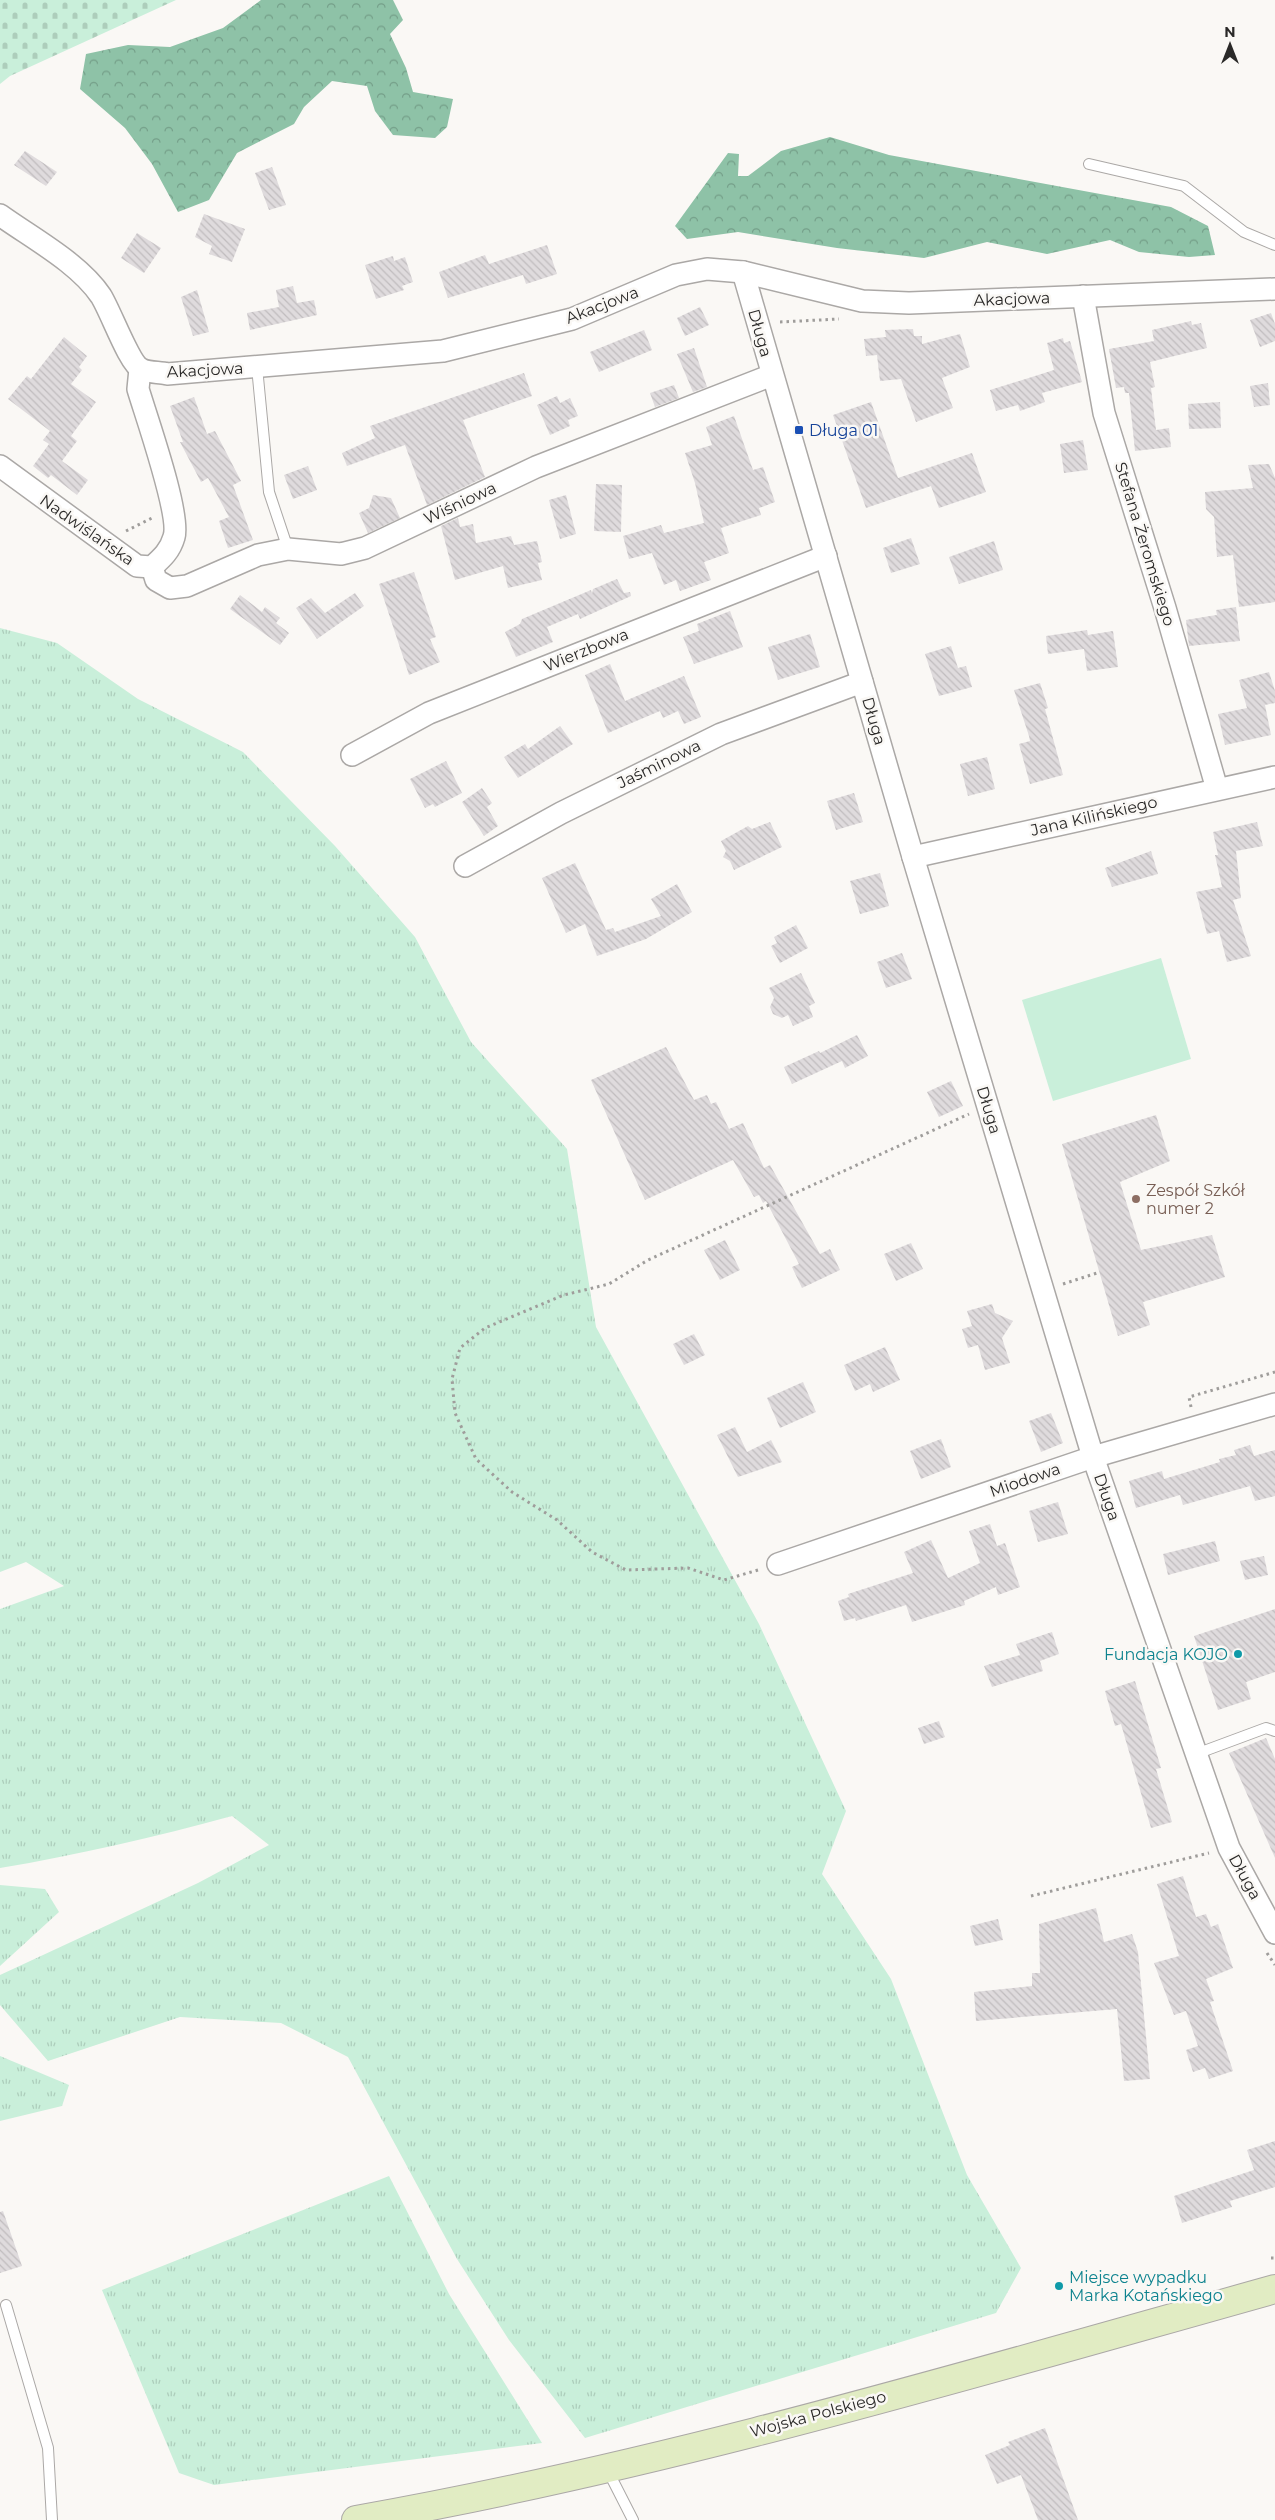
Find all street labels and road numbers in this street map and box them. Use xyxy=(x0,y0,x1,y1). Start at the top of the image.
street label: Akacjowa xyxy=(563,282,641,328)
street label: Akacjowa xyxy=(973,288,1051,310)
street label: Długa xyxy=(744,307,776,359)
street label: Akacjowa xyxy=(166,359,244,381)
street label: Stefana Żeromskiego xyxy=(1111,460,1179,628)
street label: Wiśniowa xyxy=(421,478,499,528)
street label: Nadwiślańska xyxy=(36,490,138,570)
street label: Wierzbowa xyxy=(541,624,631,676)
street label: Długa xyxy=(858,695,890,747)
street label: Jaśminowa xyxy=(613,736,704,793)
street label: Jana Kilińskiego xyxy=(1028,792,1159,840)
street label: Długa xyxy=(973,1084,1005,1136)
street label: Miodowa xyxy=(987,1459,1063,1501)
street label: Długa xyxy=(1090,1471,1124,1523)
street label: Długa xyxy=(1225,1851,1265,1903)
street label: Wojska Polskiego xyxy=(748,2387,888,2441)

